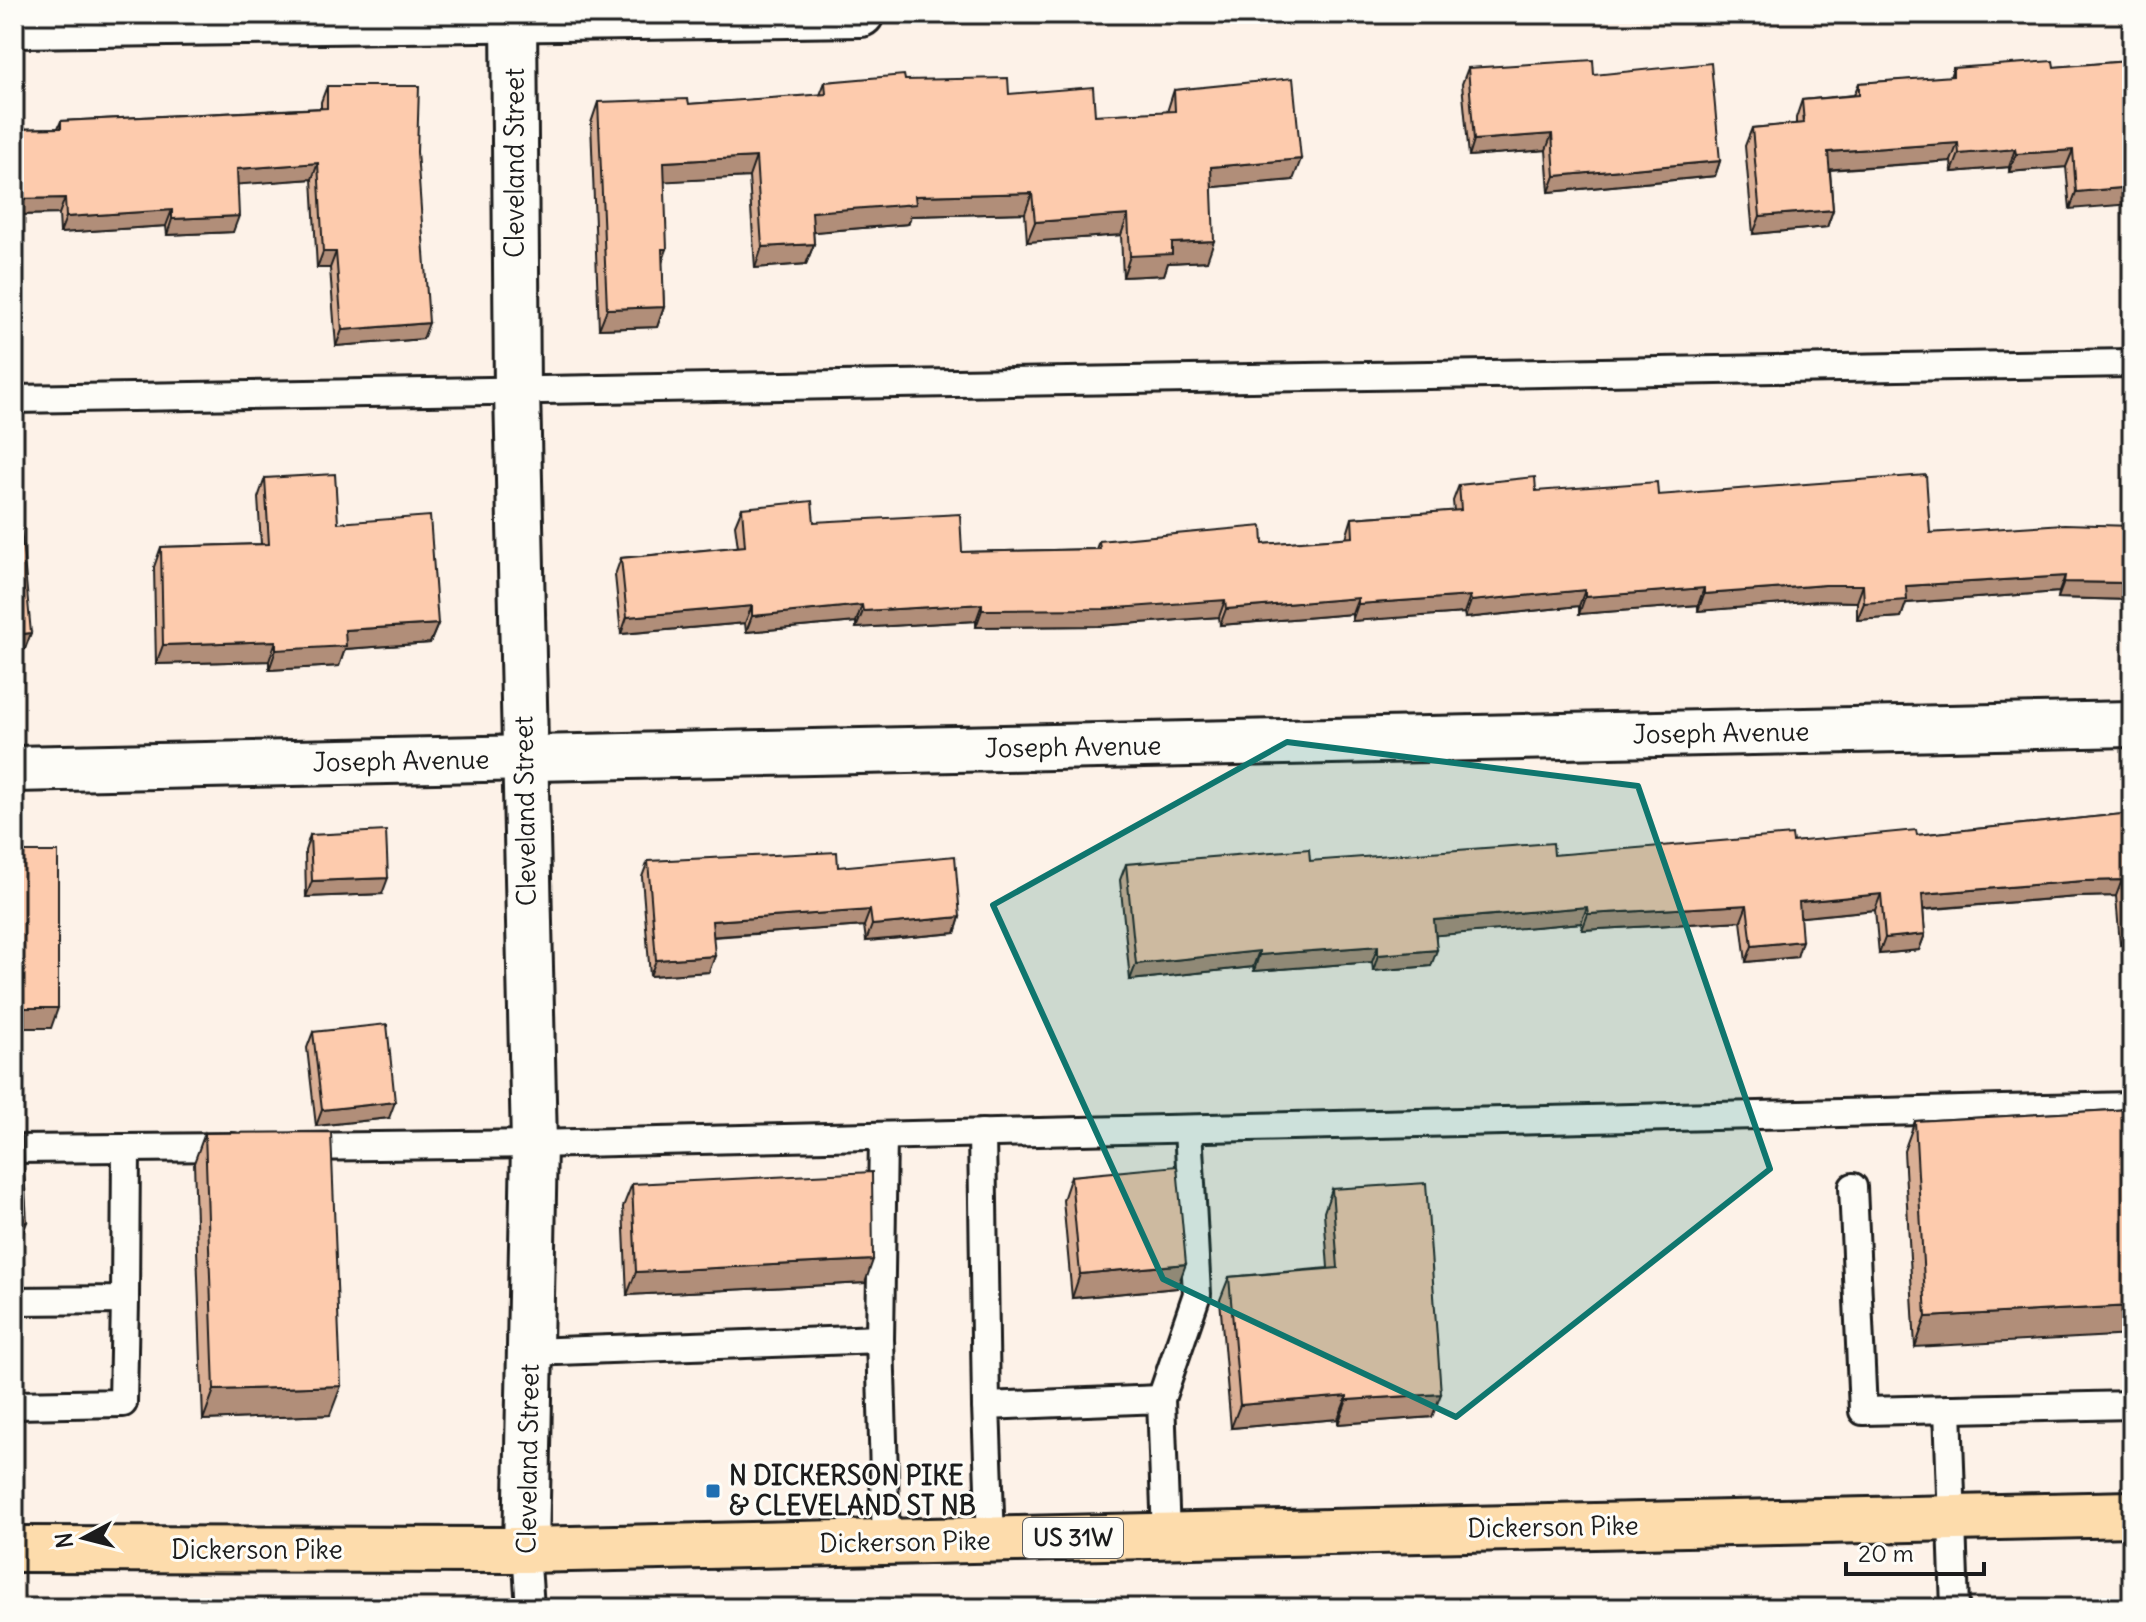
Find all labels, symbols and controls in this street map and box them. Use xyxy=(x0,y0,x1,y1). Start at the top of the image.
street label: Cleveland Street xyxy=(498,68,531,258)
street label: Joseph Avenue xyxy=(1632,714,1810,751)
street label: Cleveland Street xyxy=(506,715,543,906)
street label: Joseph Avenue xyxy=(984,728,1162,765)
street label: Joseph Avenue xyxy=(312,742,490,779)
street label: Cleveland Street xyxy=(509,1363,546,1554)
place label: N DICKERSON PIKE & CLEVELAND ST NB xyxy=(729,1459,976,1522)
marker: N DICKERSON PIKE & CLEVELAND ST NB xyxy=(704,1482,722,1500)
north arrow xyxy=(44,1498,124,1578)
street label: Dickerson Pike xyxy=(1467,1509,1639,1544)
road number: US 31W xyxy=(1023,1518,1123,1558)
street label: Dickerson Pike xyxy=(819,1524,991,1559)
scale bar xyxy=(1846,1526,1984,1576)
text: N xyxy=(49,1531,79,1550)
street label: Dickerson Pike xyxy=(171,1533,343,1566)
text: 20 m xyxy=(1858,1538,1914,1568)

